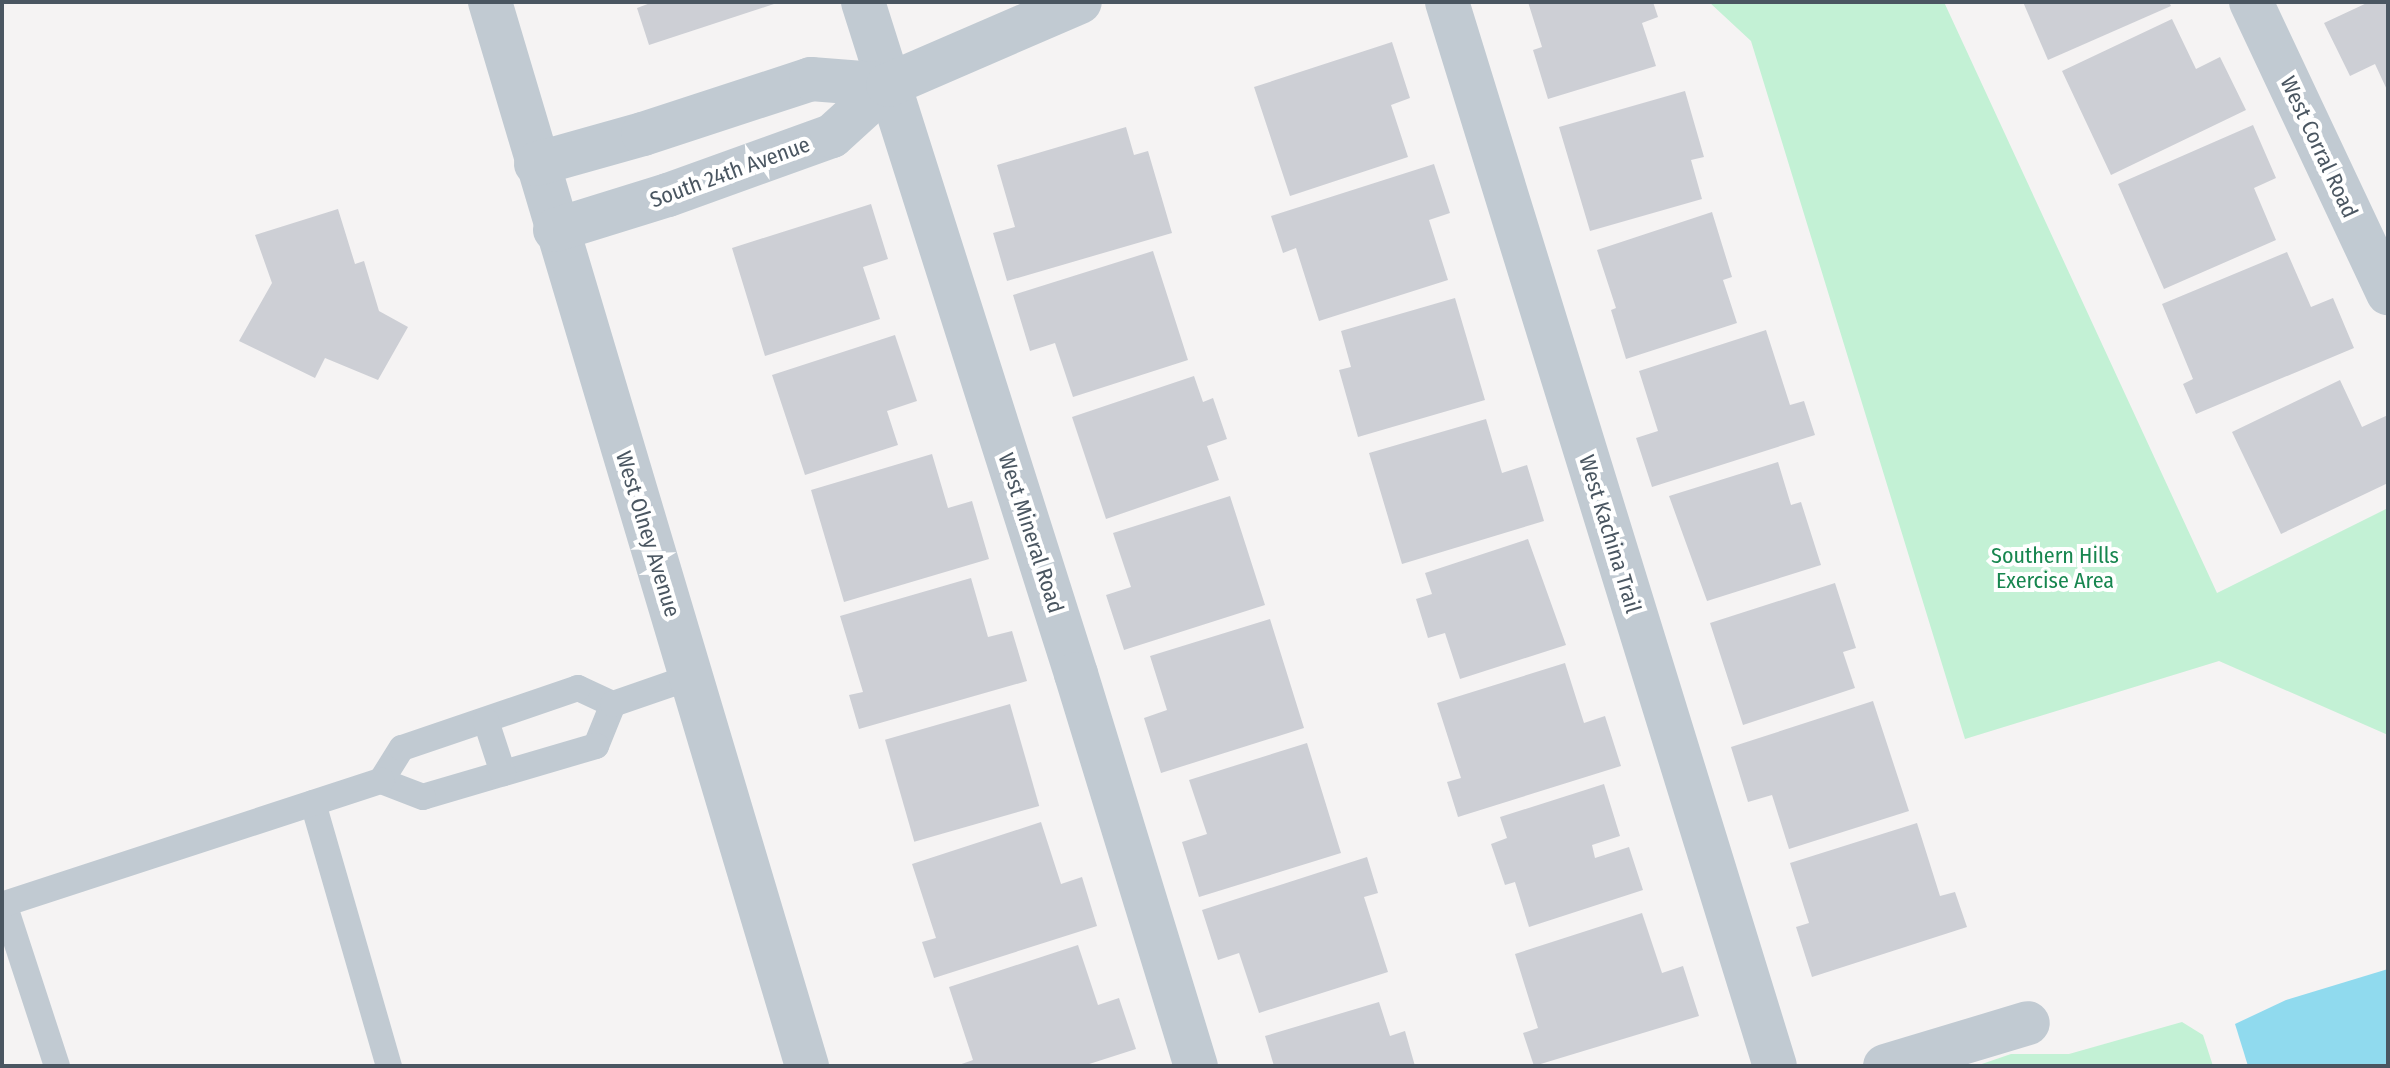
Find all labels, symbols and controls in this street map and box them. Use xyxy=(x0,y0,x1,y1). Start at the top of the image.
street label: West Corral Road xyxy=(2275,72,2363,222)
street label: South 24th Avenue xyxy=(647,131,813,213)
street label: West Olney Avenue xyxy=(610,448,686,620)
street label: West Mineral Road xyxy=(993,450,1069,616)
street label: West Kachina Trail xyxy=(1573,452,1647,616)
park label: Southern Hills Exercise Area xyxy=(1991,542,2119,594)

